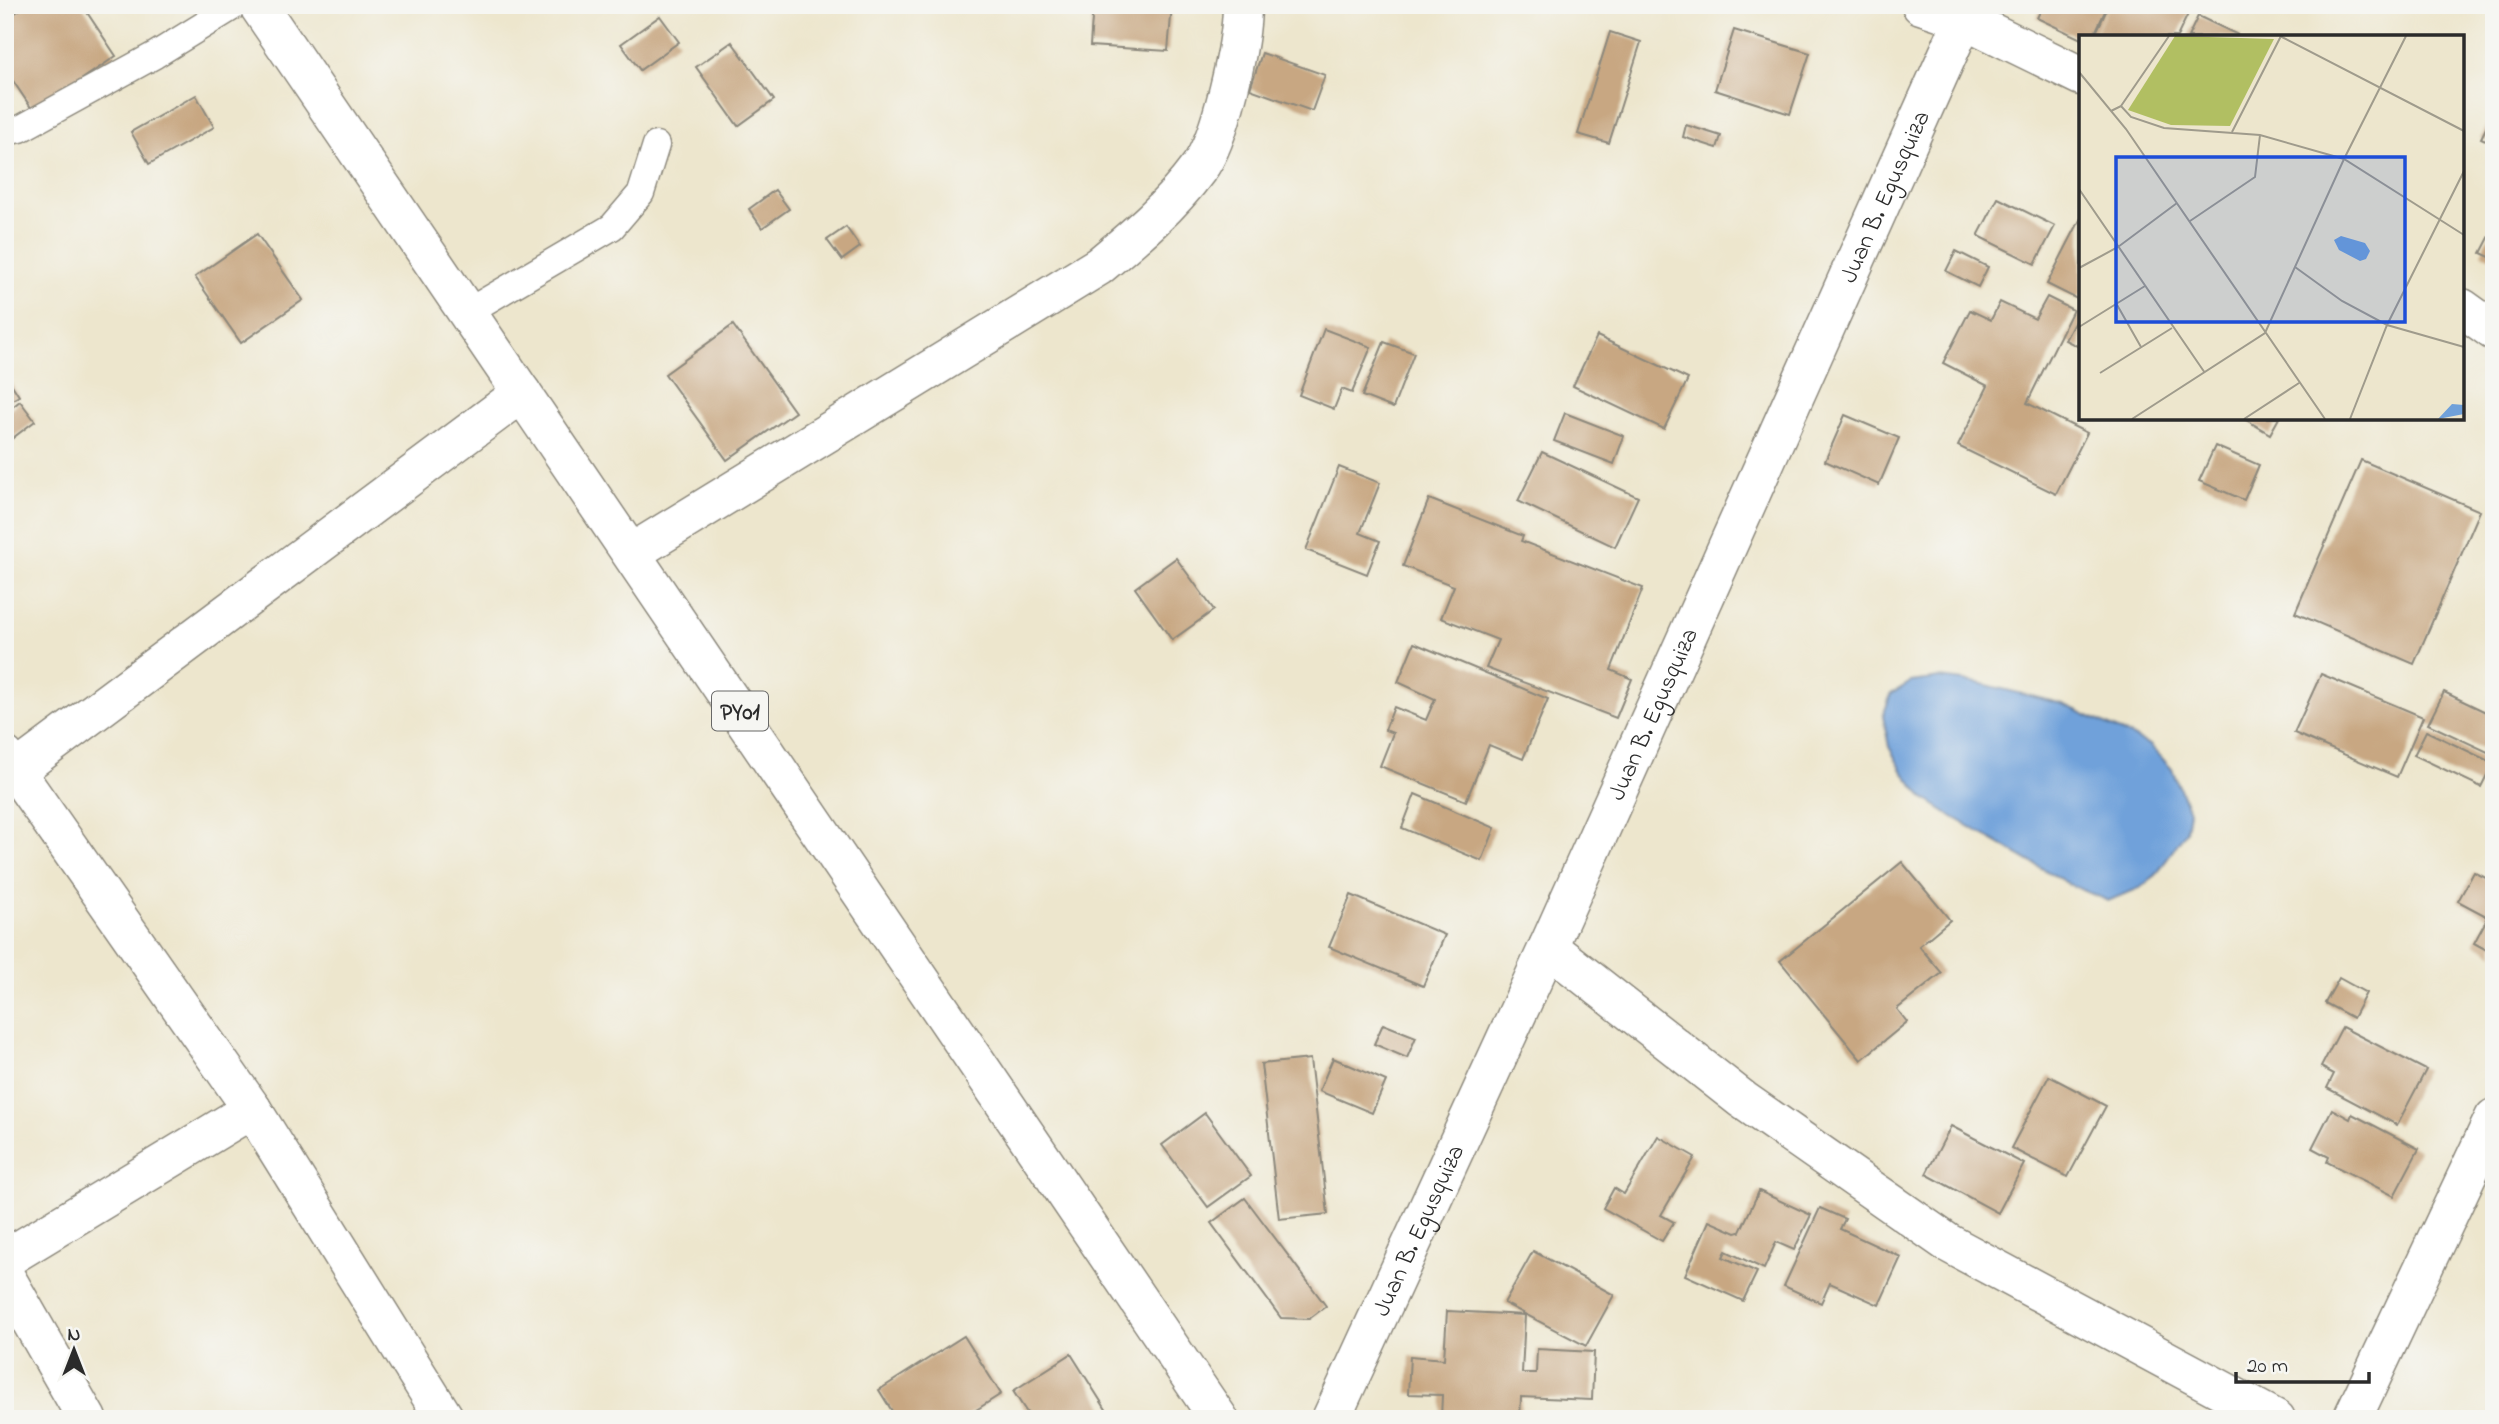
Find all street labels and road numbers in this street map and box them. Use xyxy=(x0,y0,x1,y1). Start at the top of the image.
street label: Juan B. Egusquiza xyxy=(1833,106,1940,289)
street label: Juan B. Egusquiza xyxy=(1601,623,1709,807)
road number: PY01 xyxy=(712,692,768,730)
street label: Juan B. Egusquiza xyxy=(1366,1139,1475,1323)

